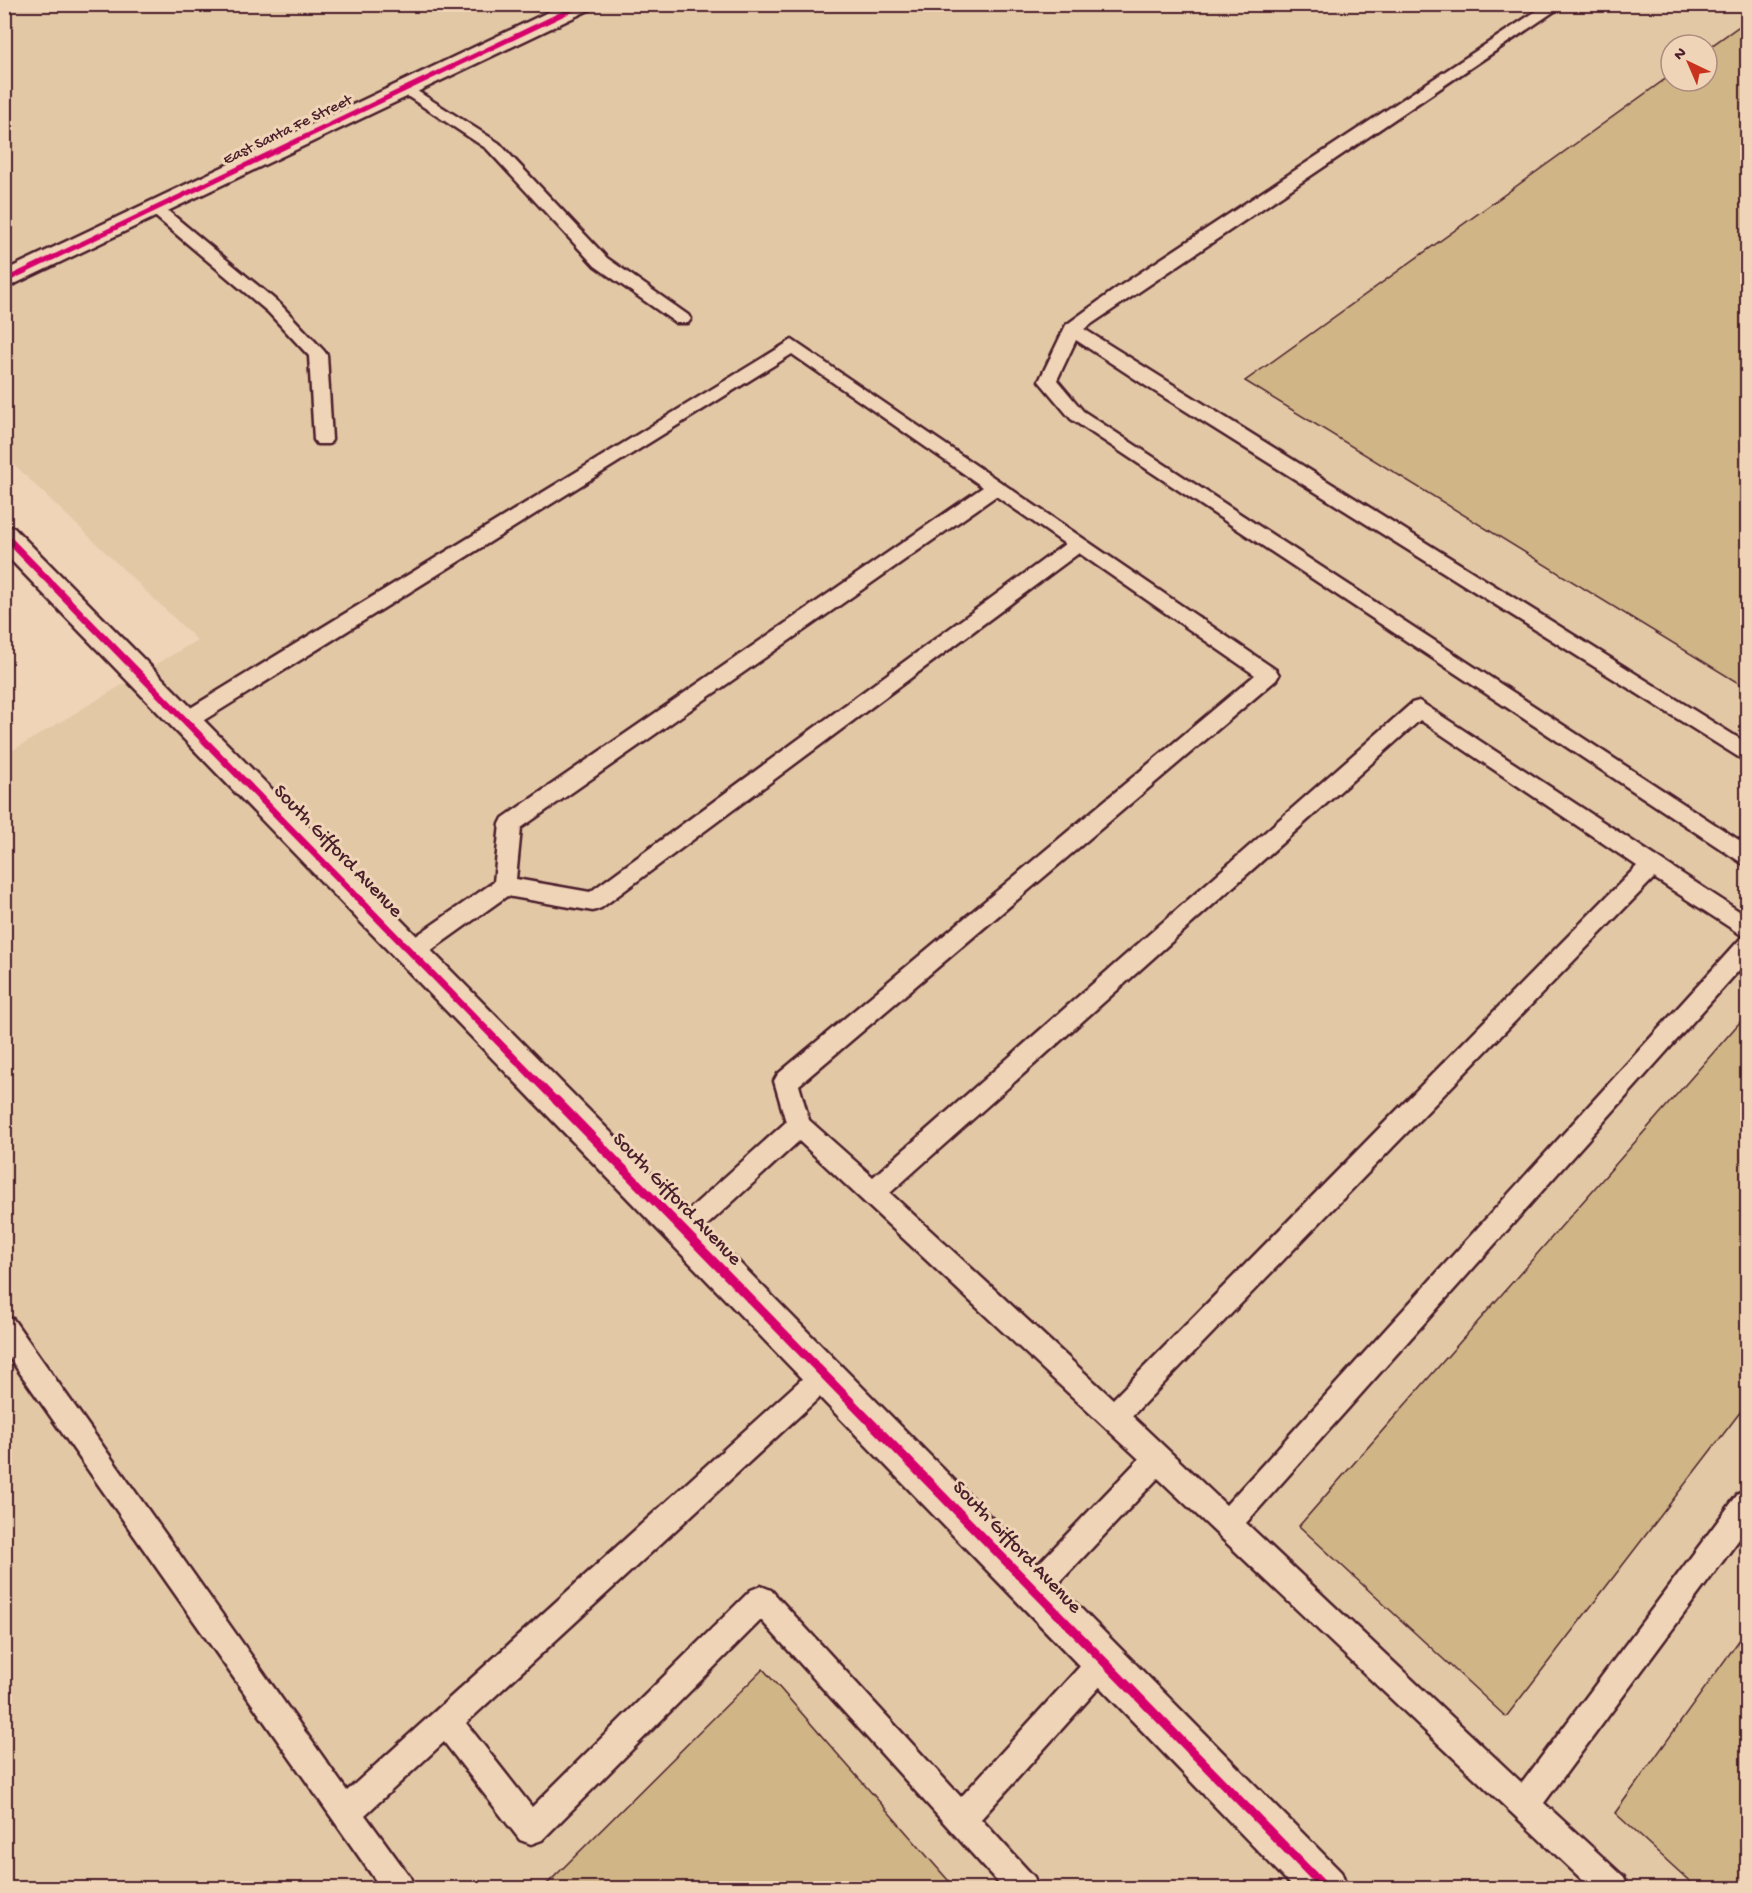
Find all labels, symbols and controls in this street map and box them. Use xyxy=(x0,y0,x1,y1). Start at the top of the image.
north arrow xyxy=(1659,33,1719,93)
text: N xyxy=(1671,44,1692,65)
street label: East Santa Fe Street xyxy=(220,91,357,170)
street label: South Gifford Avenue xyxy=(268,781,407,924)
street label: South Gifford Avenue xyxy=(607,1129,746,1272)
street label: South Gifford Avenue xyxy=(947,1477,1086,1620)

